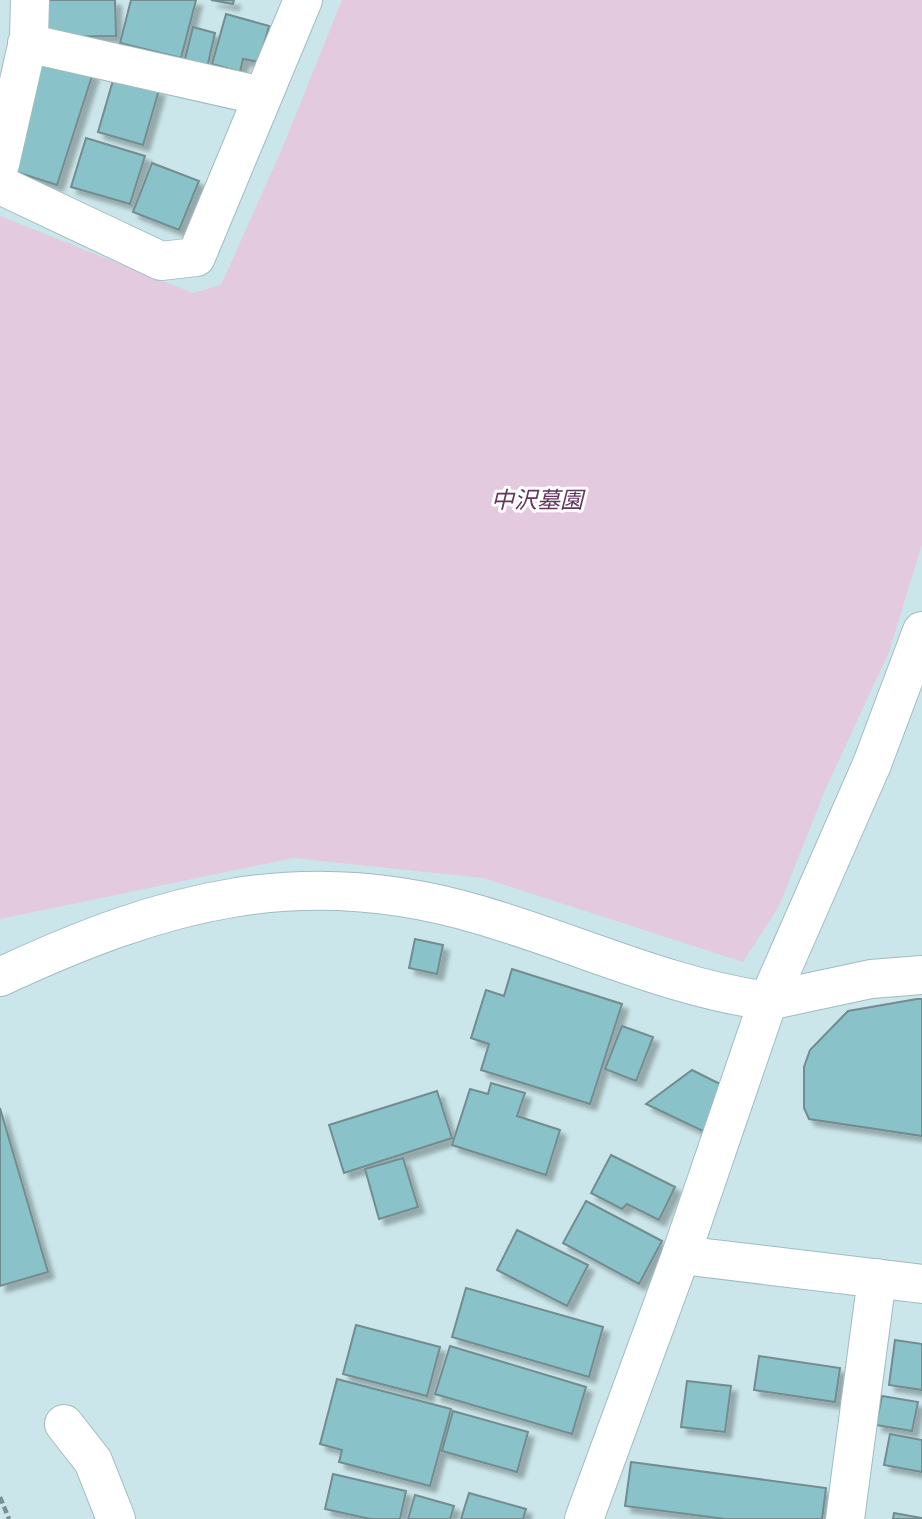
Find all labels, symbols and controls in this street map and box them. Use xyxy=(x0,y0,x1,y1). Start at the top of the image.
park label: 中沢墓園 xyxy=(491,483,586,515)

